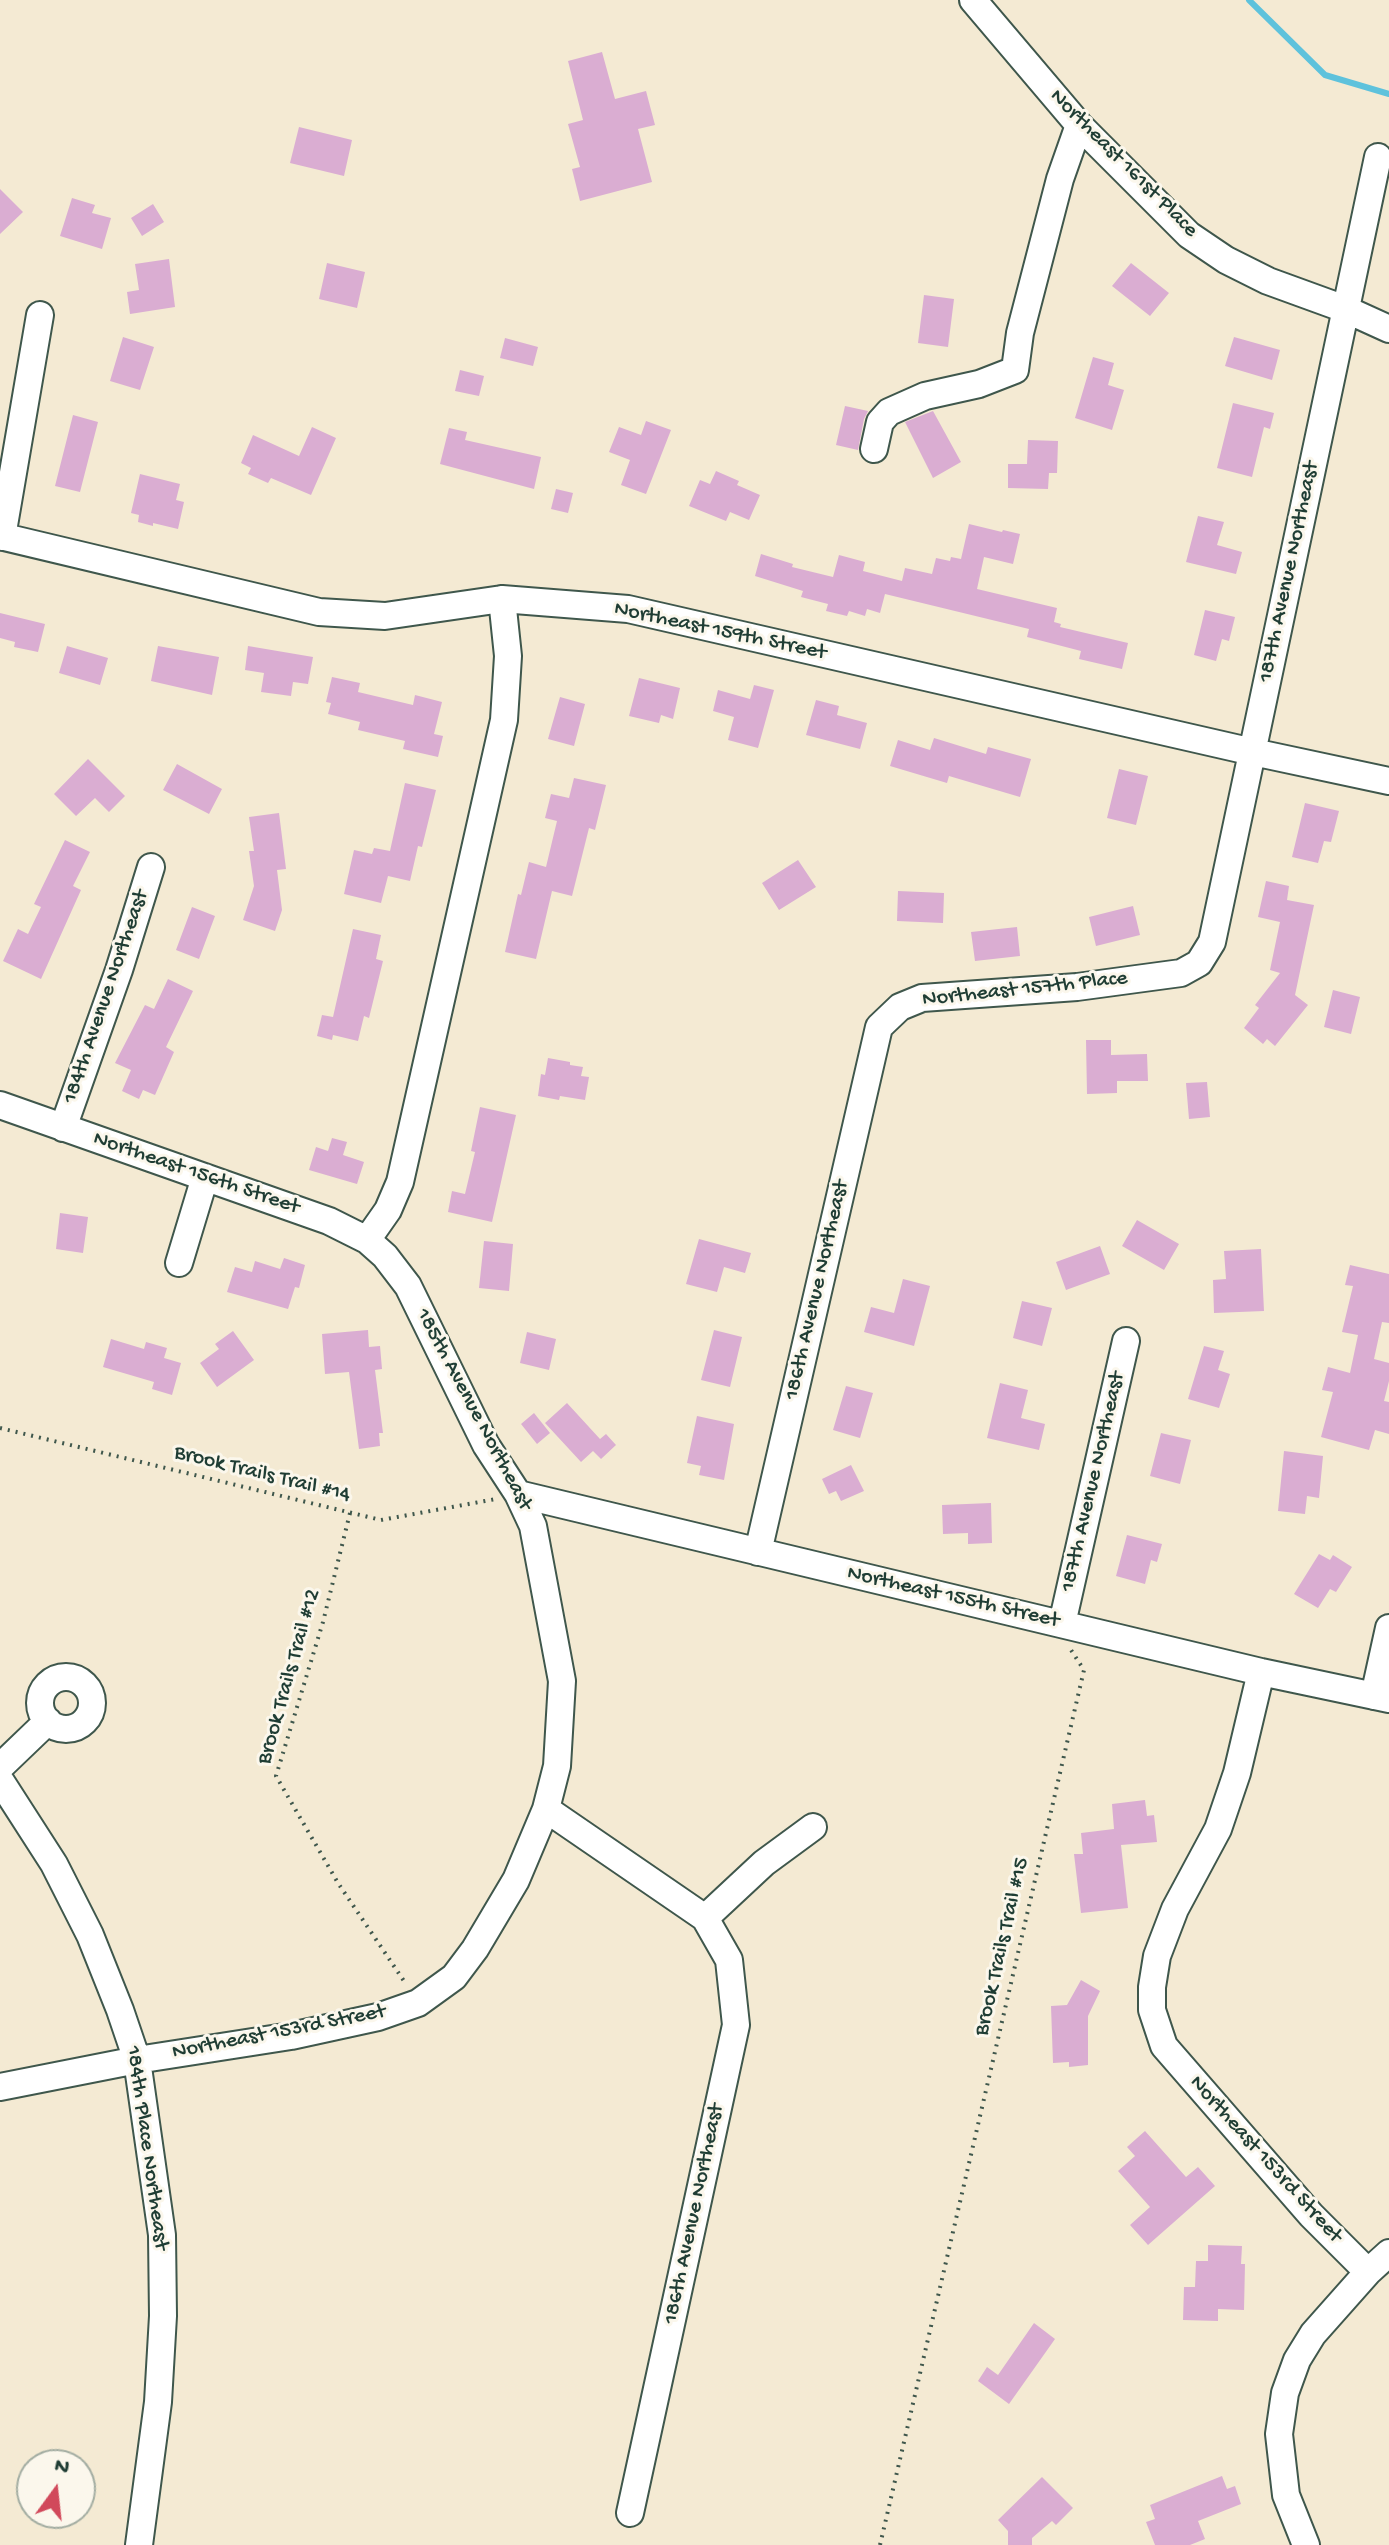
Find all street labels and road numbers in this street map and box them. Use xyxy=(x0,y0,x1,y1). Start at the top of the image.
street label: Northeast 161st Place xyxy=(1043,84,1203,244)
street label: 187th Avenue Northeast xyxy=(1254,459,1326,685)
street label: Northeast 159th Street xyxy=(611,597,829,667)
street label: 184th Avenue Northeast xyxy=(58,887,156,1107)
street label: Northeast 157th Place xyxy=(921,966,1129,1014)
street label: Northeast 156th Street xyxy=(89,1126,303,1222)
street label: 186th Avenue Northeast xyxy=(780,1178,856,1402)
street label: 185th Avenue Northeast xyxy=(409,1305,537,1515)
street label: 187th Avenue Northeast xyxy=(1056,1370,1132,1594)
street label: Brook Trails Trail #14 xyxy=(171,1440,353,1510)
street label: Northeast 155th Street xyxy=(844,1561,1062,1635)
street label: Brook Trails Trail #12 xyxy=(252,1586,328,1768)
street label: Brook Trails Trail #15 xyxy=(970,1855,1036,2039)
street label: Northeast 153rd Street xyxy=(170,1999,388,2067)
street label: 184th Place Northeast xyxy=(119,2044,173,2252)
street label: Northeast 153rd Street xyxy=(1183,2071,1347,2249)
street label: 186th Avenue Northeast xyxy=(659,2101,731,2327)

